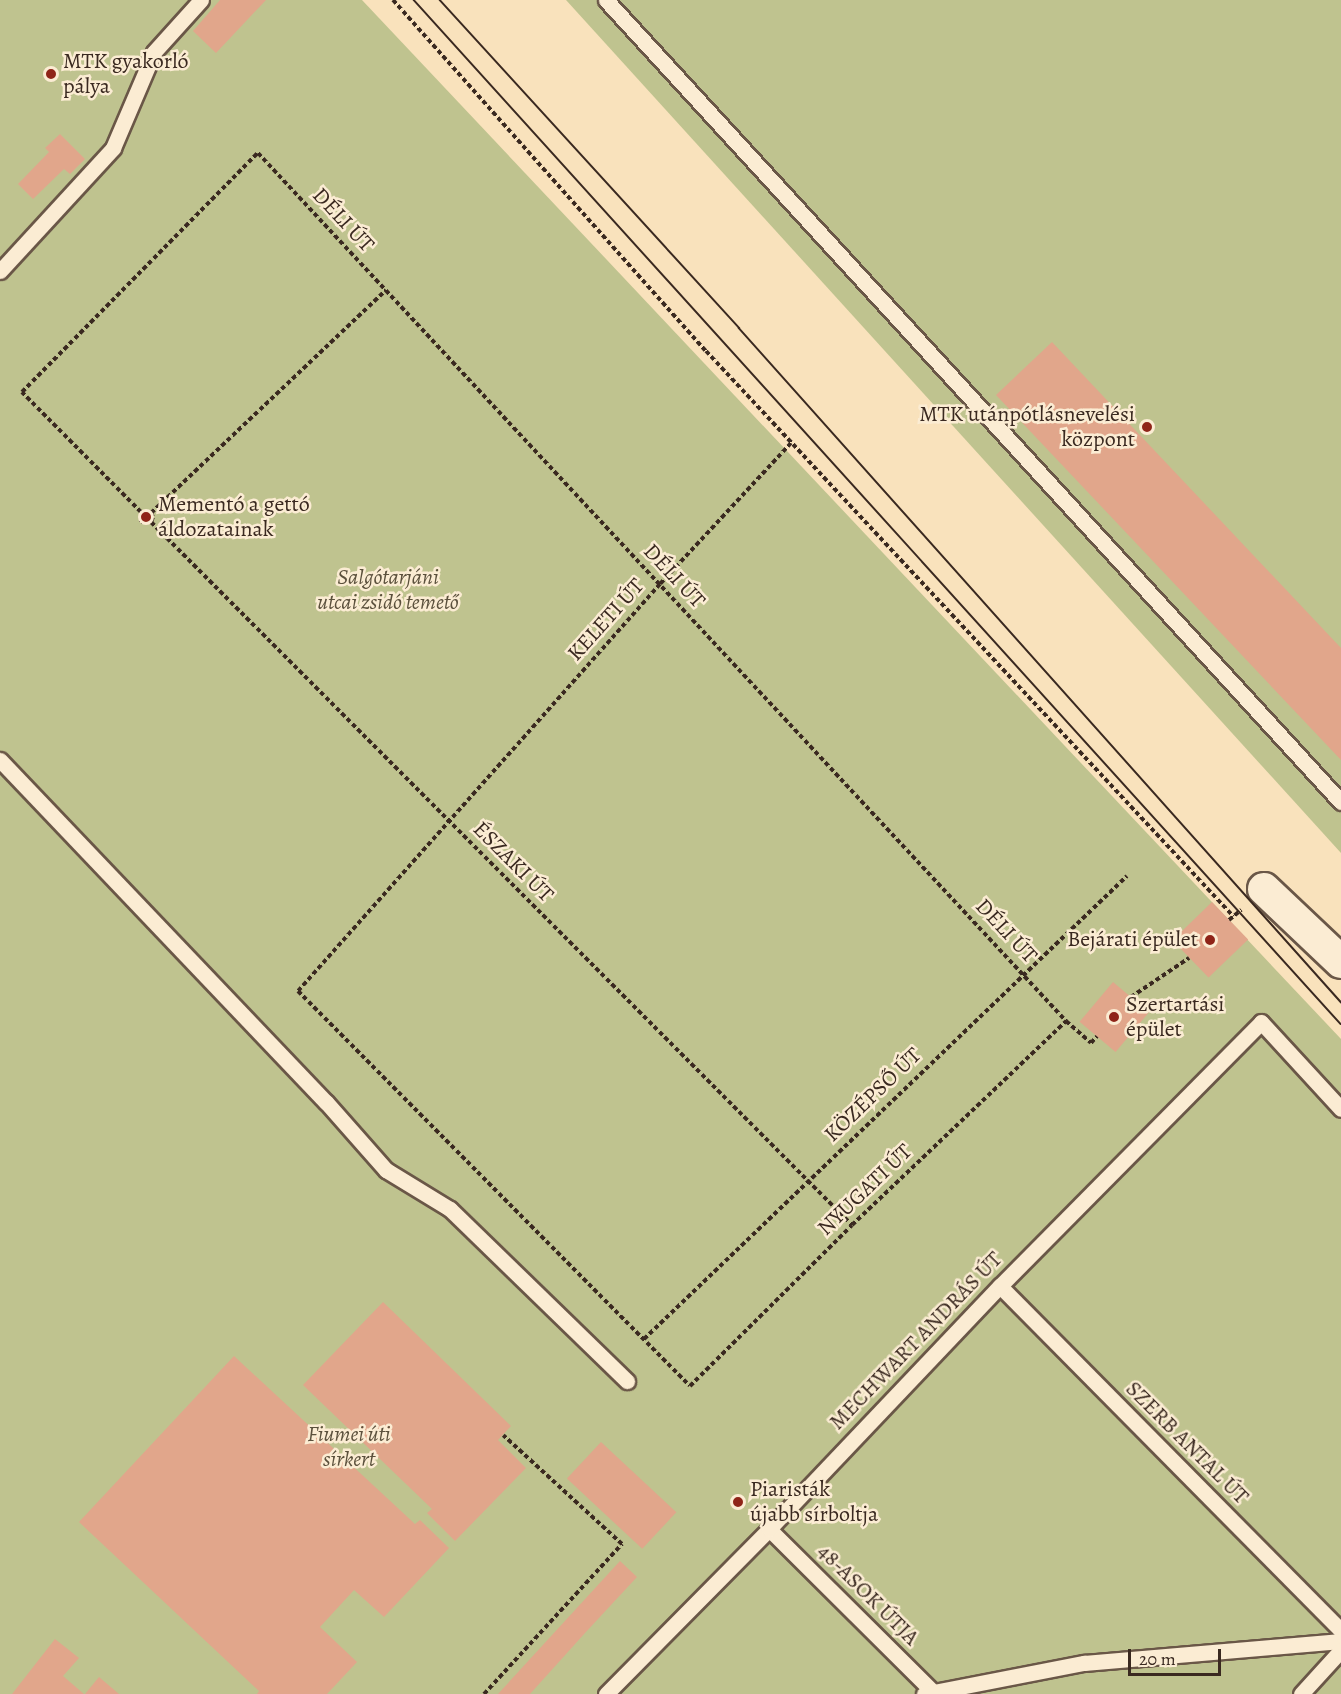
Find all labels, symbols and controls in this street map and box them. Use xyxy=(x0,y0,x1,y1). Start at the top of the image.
place label: MTK gyakorló pálya xyxy=(63,48,189,100)
marker: MTK gyakorló pálya xyxy=(44,67,58,81)
street label: DÉLI ÚT xyxy=(307,182,379,258)
place label: MTK utánpótlásnevelési központ xyxy=(919,401,1135,452)
marker: MTK utánpótlásnevelési központ xyxy=(1140,420,1154,434)
place label: Mementó a gettó áldozatainak xyxy=(158,491,310,542)
marker: Mementó a gettó áldozatainak xyxy=(139,510,153,524)
street label: DÉLI ÚT xyxy=(638,538,710,614)
park label: Salgótarjáni utcai zsidó temető xyxy=(317,564,459,616)
street label: KELETI ÚT xyxy=(562,573,650,667)
street label: ÉSZAKI ÚT xyxy=(467,816,559,908)
street label: DÉLI ÚT xyxy=(970,893,1042,969)
place label: Bejárati épület xyxy=(1067,927,1198,953)
marker: Bejárati épület xyxy=(1203,933,1217,947)
place label: Szertartási épület xyxy=(1126,991,1225,1042)
marker: Szertartási épület xyxy=(1107,1010,1121,1024)
street label: KÖZÉPSŐ ÚT xyxy=(819,1042,927,1148)
street label: NYUGATI ÚT xyxy=(812,1139,918,1241)
street label: MECHWART ANDRÁS ÚT xyxy=(824,1247,1008,1435)
street label: SZERB ANTAL ÚT xyxy=(1120,1376,1254,1510)
park label: Fiumei úti sírkert xyxy=(307,1421,391,1472)
place label: Piaristák újabb sírboltja xyxy=(750,1476,878,1528)
marker: Piaristák újabb sírboltja xyxy=(731,1495,745,1509)
street label: 48-ASOK ÚTJA xyxy=(812,1539,924,1651)
scale bar xyxy=(1131,1637,1224,1675)
text: 20 m xyxy=(1139,1647,1176,1671)

